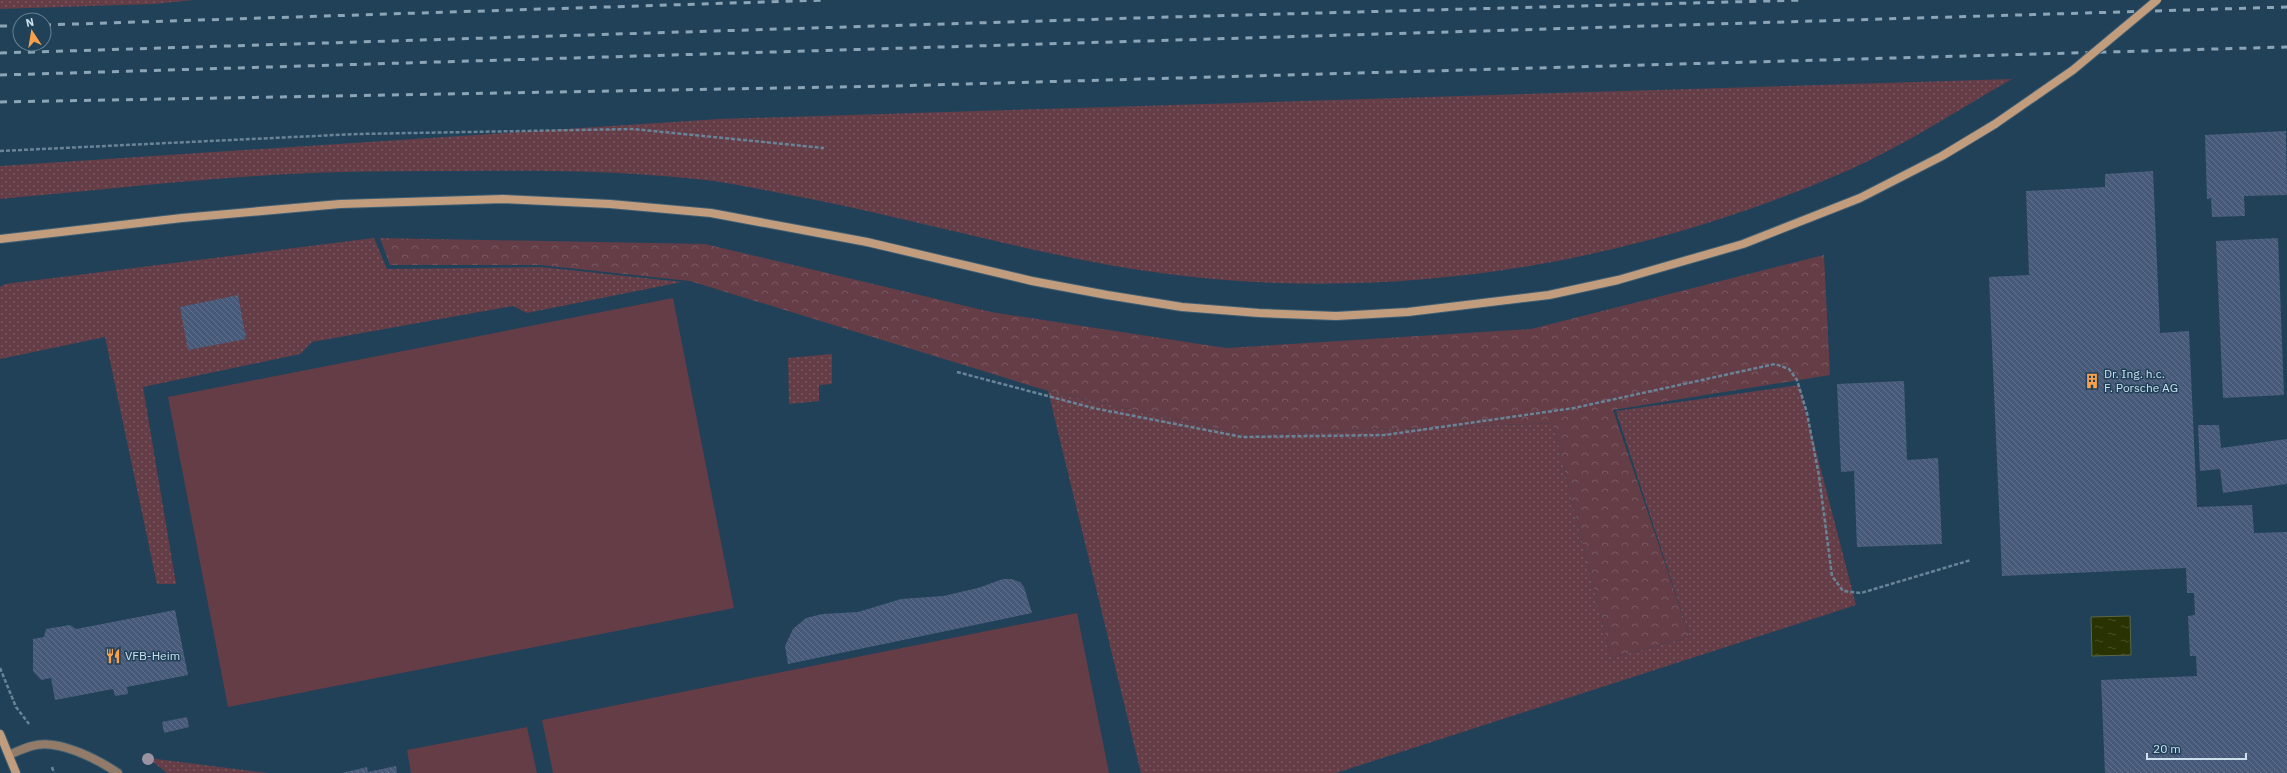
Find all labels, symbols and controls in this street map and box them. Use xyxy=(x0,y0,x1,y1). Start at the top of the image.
north arrow xyxy=(12,12,52,52)
text: N xyxy=(25,15,35,30)
place label: Dr. Ing. h.c. F. Porsche AG xyxy=(2104,366,2178,395)
building icon: Dr. Ing. h.c. F. Porsche AG xyxy=(2083,372,2101,390)
restaurant icon: VFB-Heim xyxy=(104,647,122,665)
place label: VFB-Heim xyxy=(125,648,180,663)
scale bar xyxy=(2147,735,2246,761)
text: 20 m xyxy=(2153,741,2181,756)

